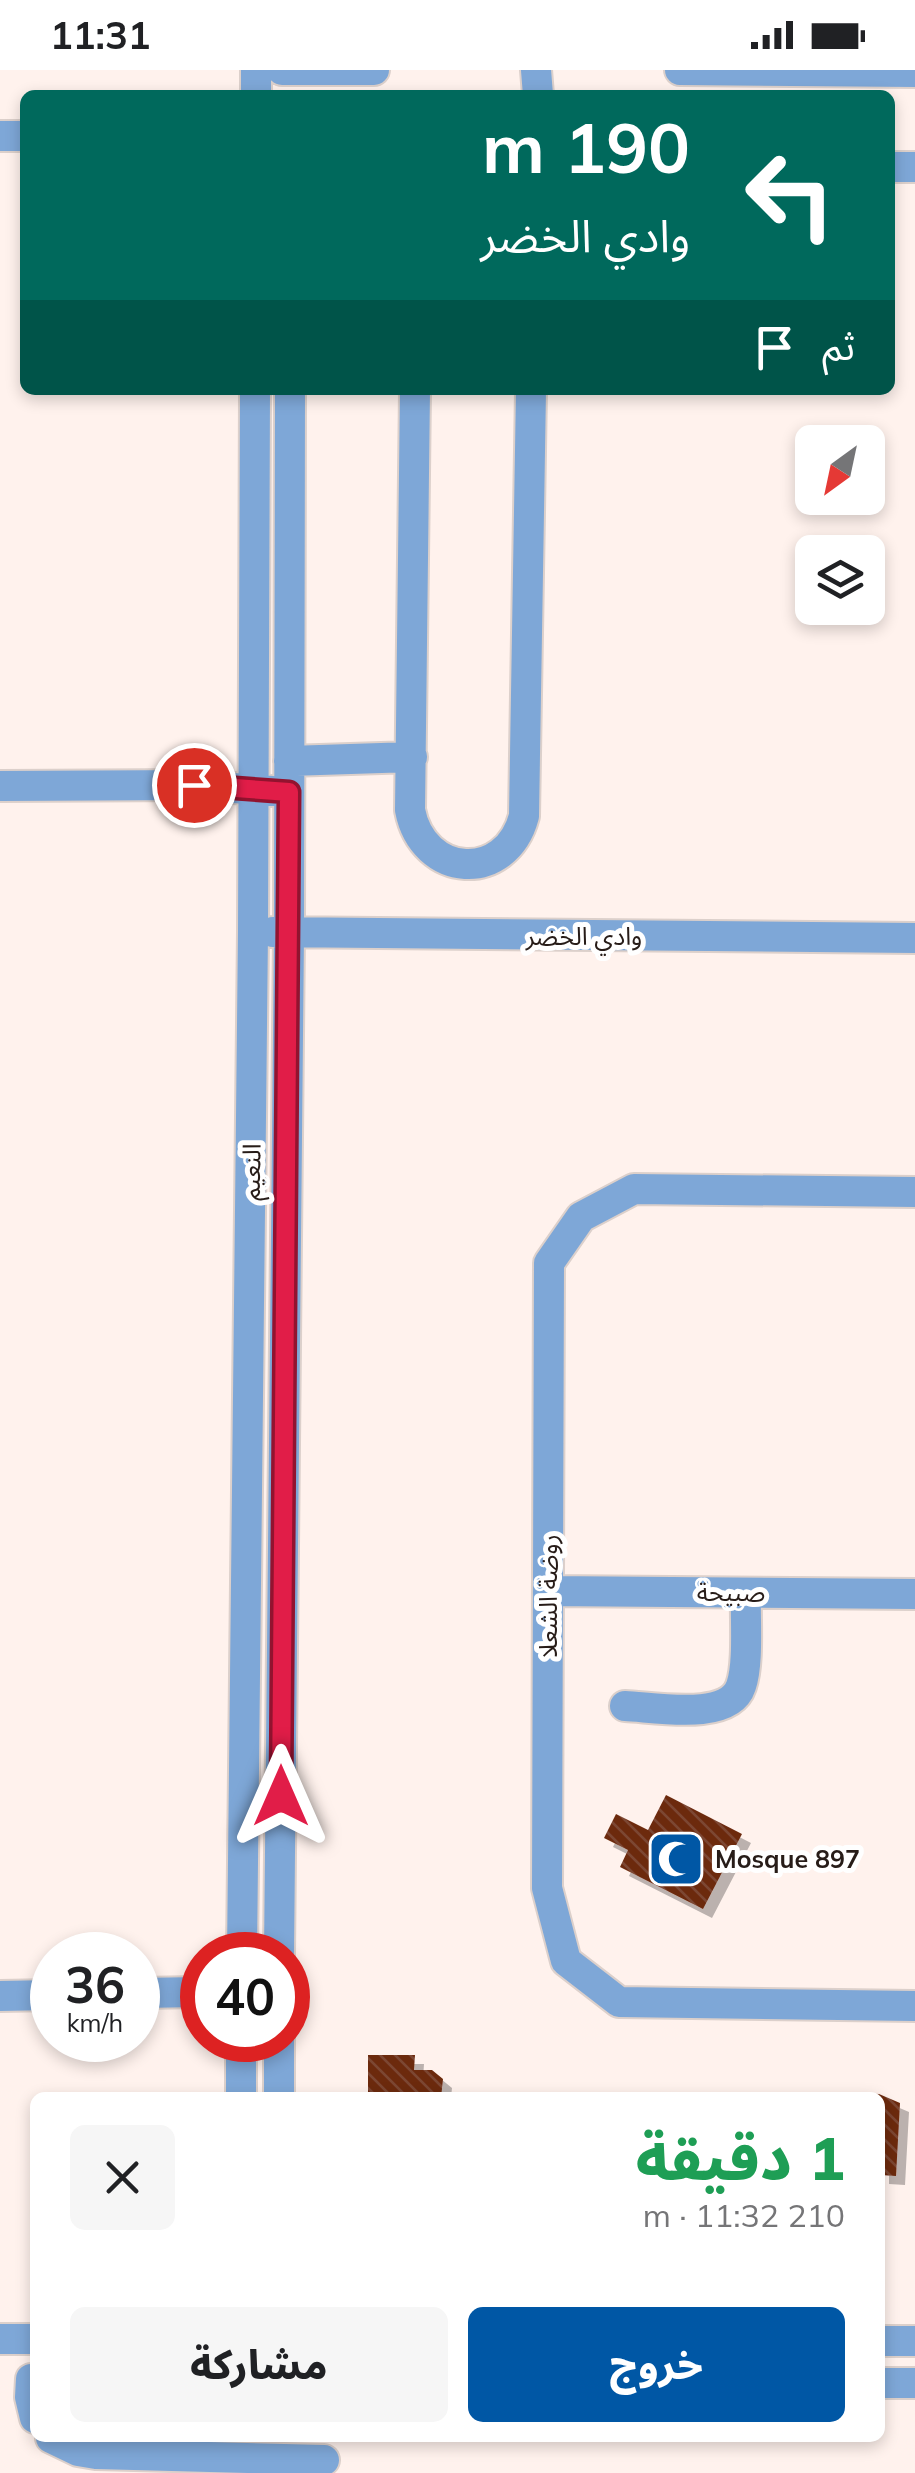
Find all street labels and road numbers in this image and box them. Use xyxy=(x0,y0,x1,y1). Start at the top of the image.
street label: وادي الخضر xyxy=(525,920,642,956)
street label: النعيم xyxy=(235,1143,271,1201)
street label: روضة الشعلا xyxy=(532,1534,563,1658)
street label: صبيحة xyxy=(697,1576,765,1607)

